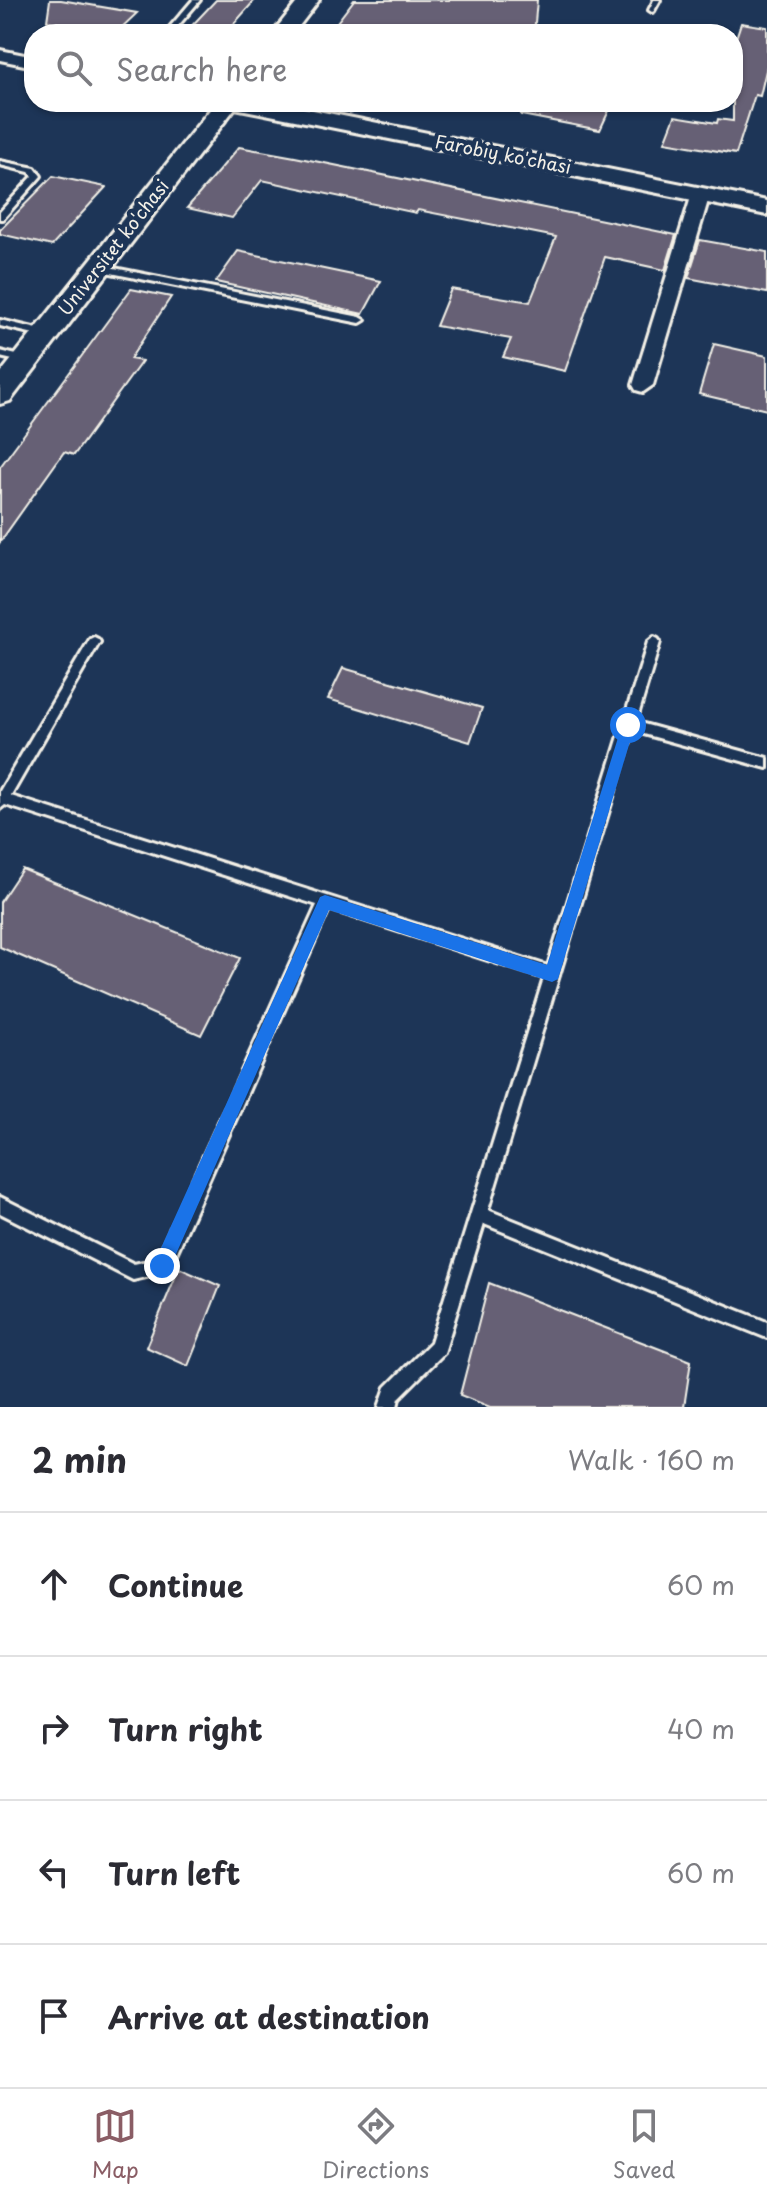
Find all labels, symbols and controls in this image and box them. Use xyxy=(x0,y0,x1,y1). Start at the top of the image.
search box xyxy=(24,24,743,112)
icon: search xyxy=(52,46,96,90)
text: Search here xyxy=(116,46,288,91)
street label: Farobiy ko'chasi xyxy=(433,127,574,180)
street label: Universitet ko'chasi xyxy=(51,173,175,321)
route start xyxy=(610,707,646,743)
route end xyxy=(144,1248,180,1284)
text: 2 min xyxy=(32,1433,127,1485)
text: Walk · 160 m xyxy=(568,1440,735,1479)
icon: ahead xyxy=(32,1562,76,1606)
text: Continue xyxy=(108,1562,243,1607)
text: 60 m xyxy=(667,1565,735,1604)
icon: right xyxy=(32,1706,76,1750)
text: Turn right xyxy=(108,1706,263,1751)
text: 40 m xyxy=(667,1709,735,1748)
icon: left xyxy=(32,1850,76,1894)
text: Turn left xyxy=(108,1850,240,1895)
text: 60 m xyxy=(667,1853,735,1892)
icon: arrive xyxy=(32,1994,76,2038)
text: Arrive at destination xyxy=(108,1994,430,2039)
tab: Map xyxy=(92,2104,139,2185)
tab: Directions xyxy=(322,2104,429,2185)
tab: Saved xyxy=(613,2104,675,2185)

